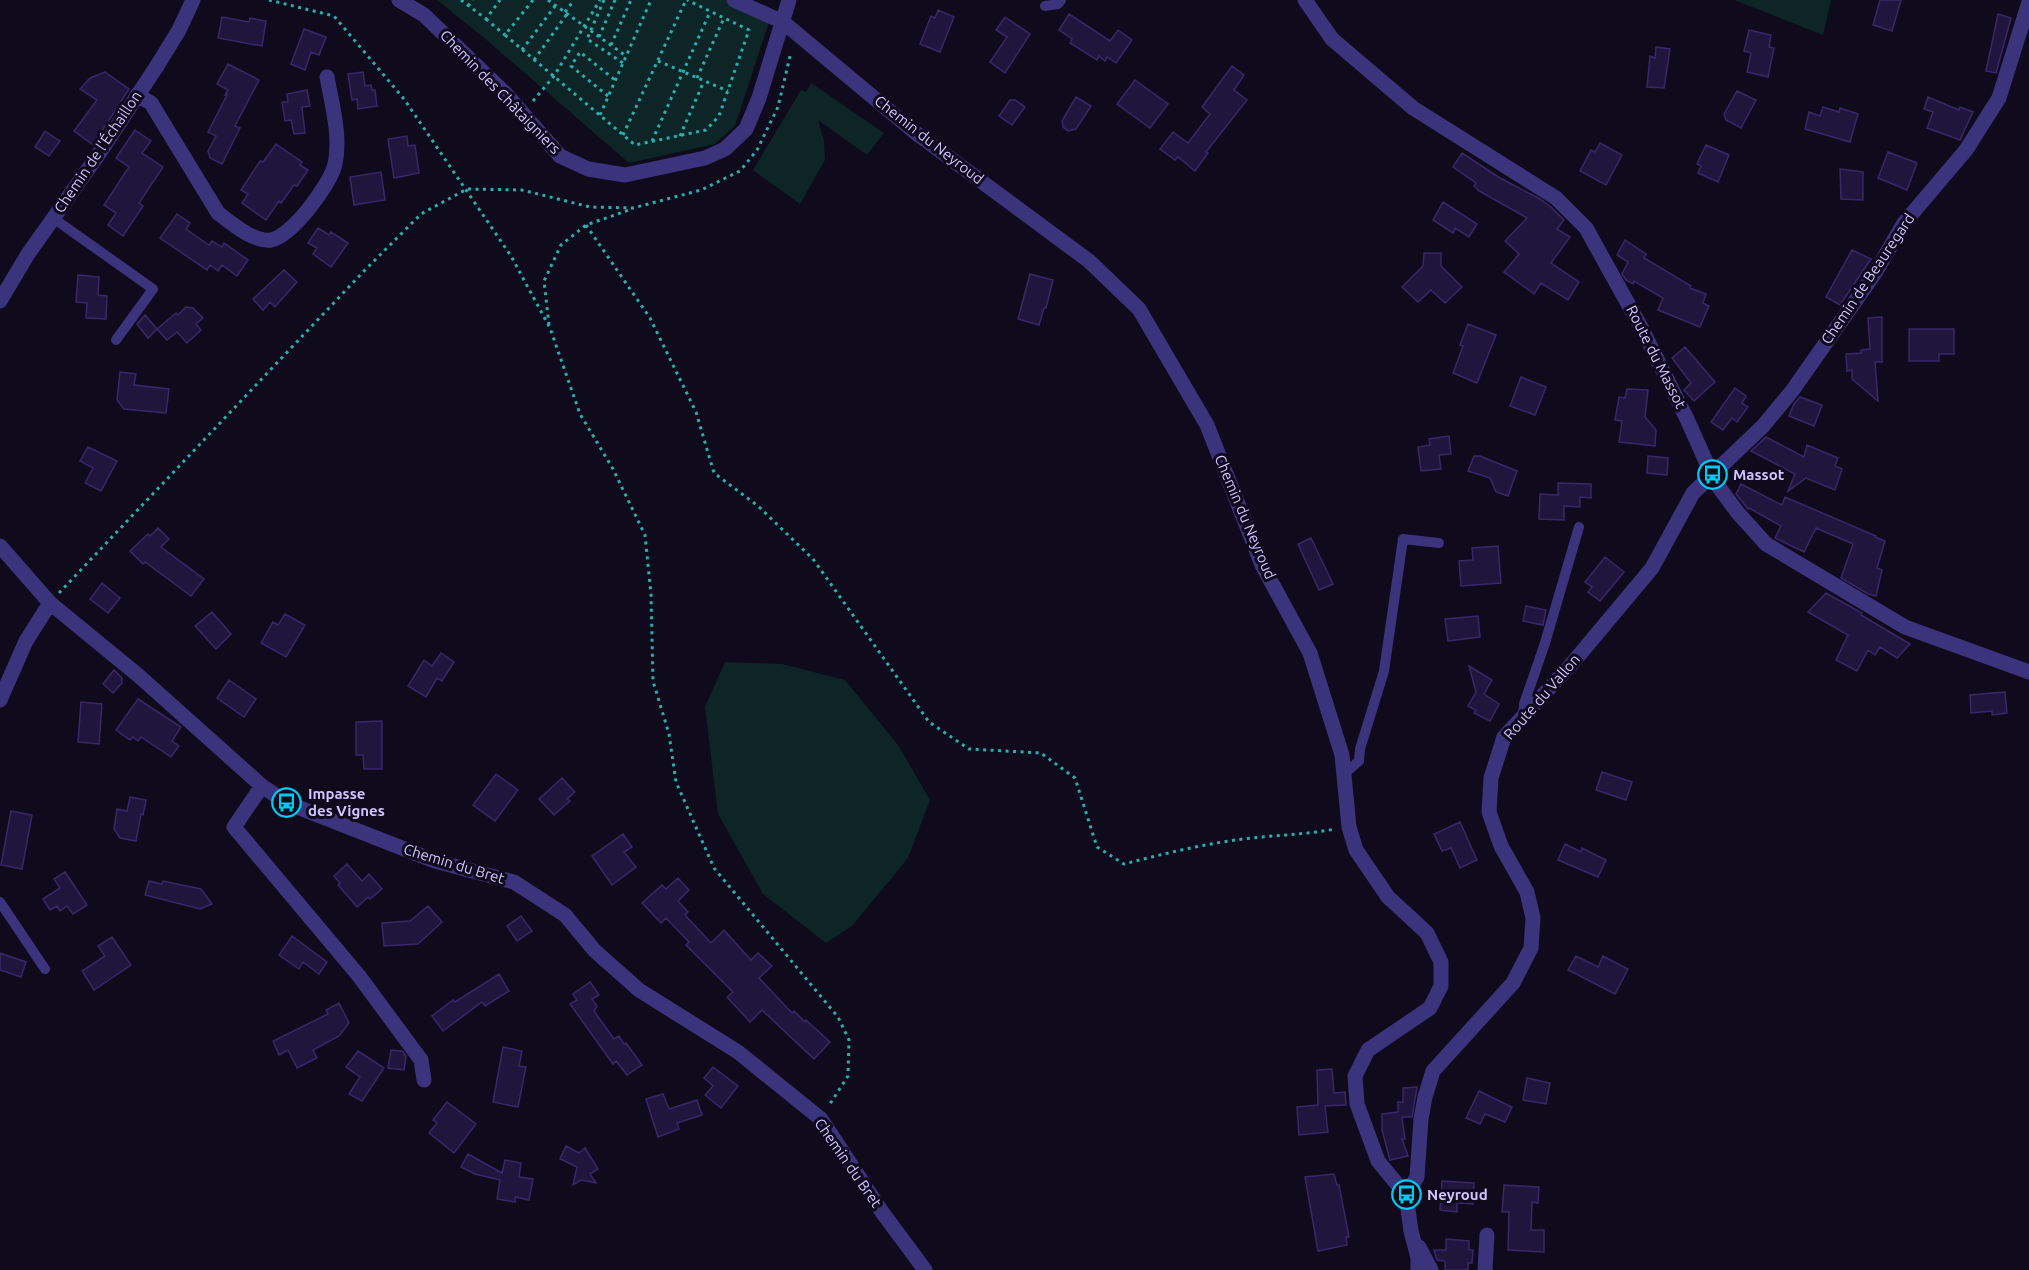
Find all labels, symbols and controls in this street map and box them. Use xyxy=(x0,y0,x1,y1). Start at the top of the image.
street label: Chemin des Châtaigniers xyxy=(437,26,564,157)
street label: Chemin de l'Échaillon xyxy=(51,88,145,216)
street label: Chemin du Neyroud xyxy=(872,92,987,187)
street label: Chemin de Beauregard xyxy=(1817,210,1918,347)
street label: Route du Massot xyxy=(1623,302,1690,411)
street label: Chemin du Neyroud xyxy=(1212,452,1279,582)
bus stop icon: Massot xyxy=(1696,459,1728,491)
place label: Massot xyxy=(1733,466,1785,483)
street label: Route du Vallon xyxy=(1500,651,1583,743)
place label: Impasse des Vignes xyxy=(308,785,385,819)
bus stop icon: Impasse des Vignes xyxy=(271,787,303,819)
street label: Chemin du Bret xyxy=(402,840,507,887)
street label: Chemin du Bret xyxy=(811,1115,885,1211)
bus stop icon: Neyroud xyxy=(1390,1179,1422,1211)
place label: Neyroud xyxy=(1427,1186,1488,1203)

